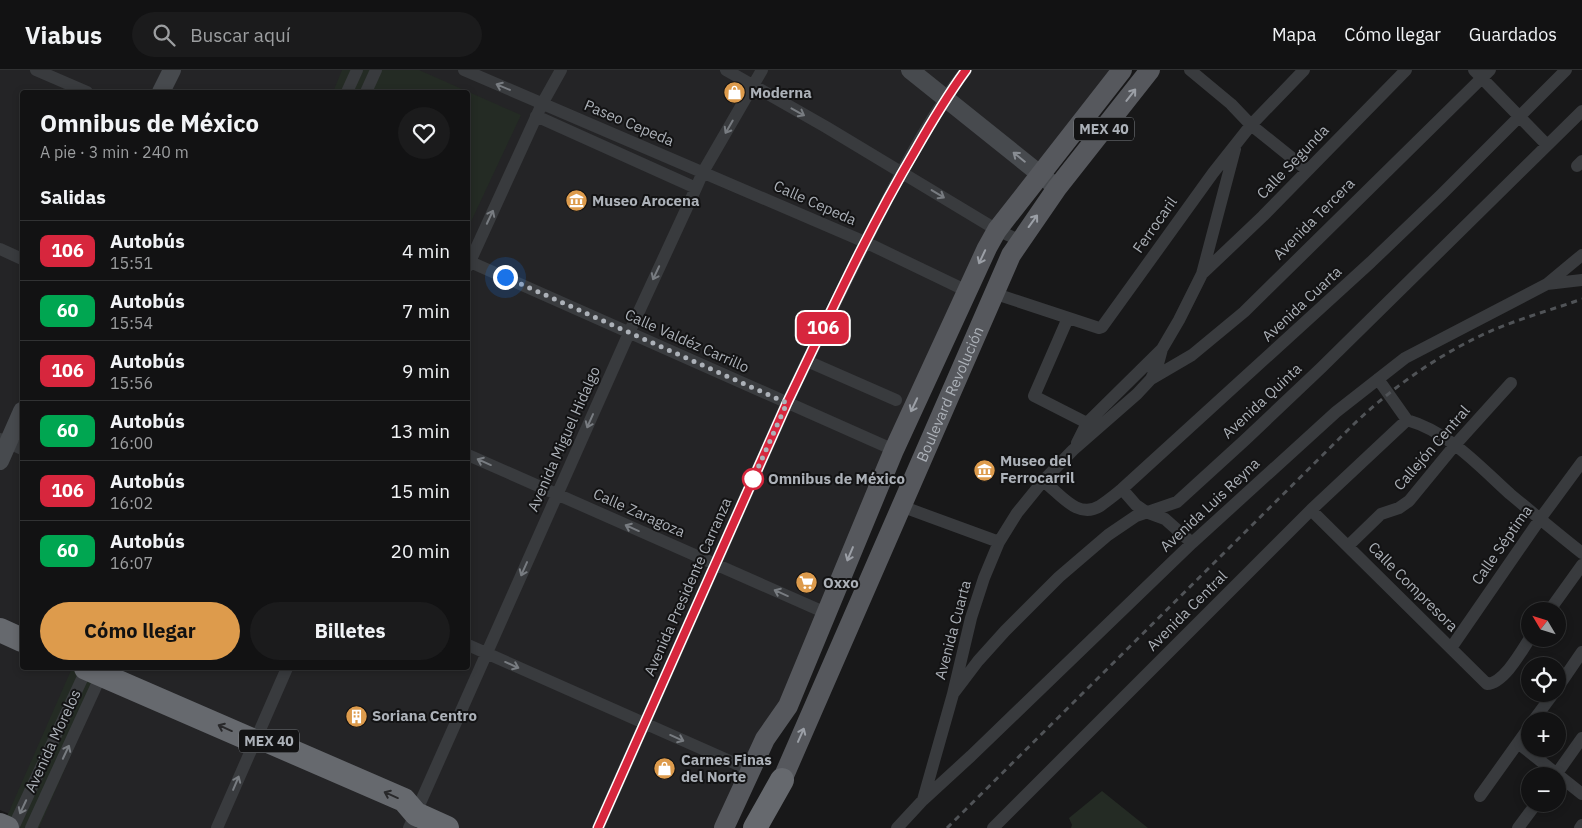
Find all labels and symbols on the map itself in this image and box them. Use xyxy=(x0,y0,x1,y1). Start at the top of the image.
one-way arrow xyxy=(496,81,511,91)
shop icon: Moderna xyxy=(722,81,746,105)
place label: Moderna xyxy=(750,83,812,102)
one-way arrow xyxy=(1125,88,1136,101)
street label: Paseo Cepeda xyxy=(581,95,677,150)
one-way arrow xyxy=(791,107,806,117)
road number: MEX 40 xyxy=(1074,118,1134,140)
one-way arrow xyxy=(723,120,733,134)
street label: Calle Segunda xyxy=(1253,121,1333,203)
one-way arrow xyxy=(1013,152,1026,163)
street label: Avenida Tercera xyxy=(1269,174,1358,263)
street label: Calle Cepeda xyxy=(771,176,859,229)
museum icon: Museo Arocena xyxy=(564,189,588,213)
one-way arrow xyxy=(931,190,945,200)
place label: Museo Arocena xyxy=(592,191,700,210)
street label: Ferrocaril xyxy=(1128,193,1181,257)
one-way arrow xyxy=(486,210,495,225)
one-way arrow xyxy=(1028,214,1038,228)
one-way arrow xyxy=(977,249,987,264)
street label: Avenida Cuarta xyxy=(1258,262,1345,345)
your location xyxy=(493,265,518,290)
one-way arrow xyxy=(651,265,661,280)
street label: Calle Valdéz Carrillo xyxy=(622,305,752,376)
line badge: 106 xyxy=(794,312,852,344)
street label: Boulevard Revolución xyxy=(912,323,988,465)
street label: Avenida Quinta xyxy=(1218,359,1305,442)
street label: Avenida Miguel Hidalgo xyxy=(523,363,604,514)
one-way arrow xyxy=(909,397,919,412)
street label: Callejón Central xyxy=(1389,401,1474,494)
one-way arrow xyxy=(584,413,594,428)
place label: Museo del Ferrocarril xyxy=(1000,451,1075,487)
street label: Avenida Luis Reyna xyxy=(1156,454,1263,556)
one-way arrow xyxy=(477,457,492,467)
museum icon: Museo del Ferrocarril xyxy=(972,458,996,482)
marker: Omnibus de México xyxy=(742,468,764,490)
place label: Omnibus de México xyxy=(768,469,905,488)
street label: Calle Zaragoza xyxy=(590,484,688,541)
street label: Avenida Presidente Carranza xyxy=(640,495,736,679)
street label: Calle Séptima xyxy=(1467,501,1536,588)
one-way arrow xyxy=(625,522,640,532)
street label: Calle Compresora xyxy=(1364,538,1462,636)
one-way arrow xyxy=(845,546,855,561)
one-way arrow xyxy=(518,561,528,576)
street label: Avenida Central xyxy=(1142,566,1231,655)
supermarket icon: Oxxo xyxy=(795,571,819,595)
place label: Oxxo xyxy=(823,573,859,592)
street label: Avenida Cuarta xyxy=(930,578,975,682)
one-way arrow xyxy=(774,588,789,598)
north arrow xyxy=(1521,602,1566,648)
one-way arrow xyxy=(504,661,519,671)
street label: Avenida Morelos xyxy=(20,686,85,795)
building icon: Soriana Centro xyxy=(344,704,368,728)
place label: Soriana Centro xyxy=(372,706,477,725)
one-way arrow xyxy=(218,722,233,732)
one-way arrow xyxy=(797,728,807,743)
road number: MEX 40 xyxy=(239,729,299,752)
one-way arrow xyxy=(669,733,684,743)
one-way arrow xyxy=(61,745,71,760)
place label: Carnes Finas del Norte xyxy=(681,750,772,786)
shop icon: Carnes Finas del Norte xyxy=(653,757,677,781)
one-way arrow xyxy=(231,776,241,791)
one-way arrow xyxy=(384,789,399,799)
one-way arrow xyxy=(18,799,27,814)

